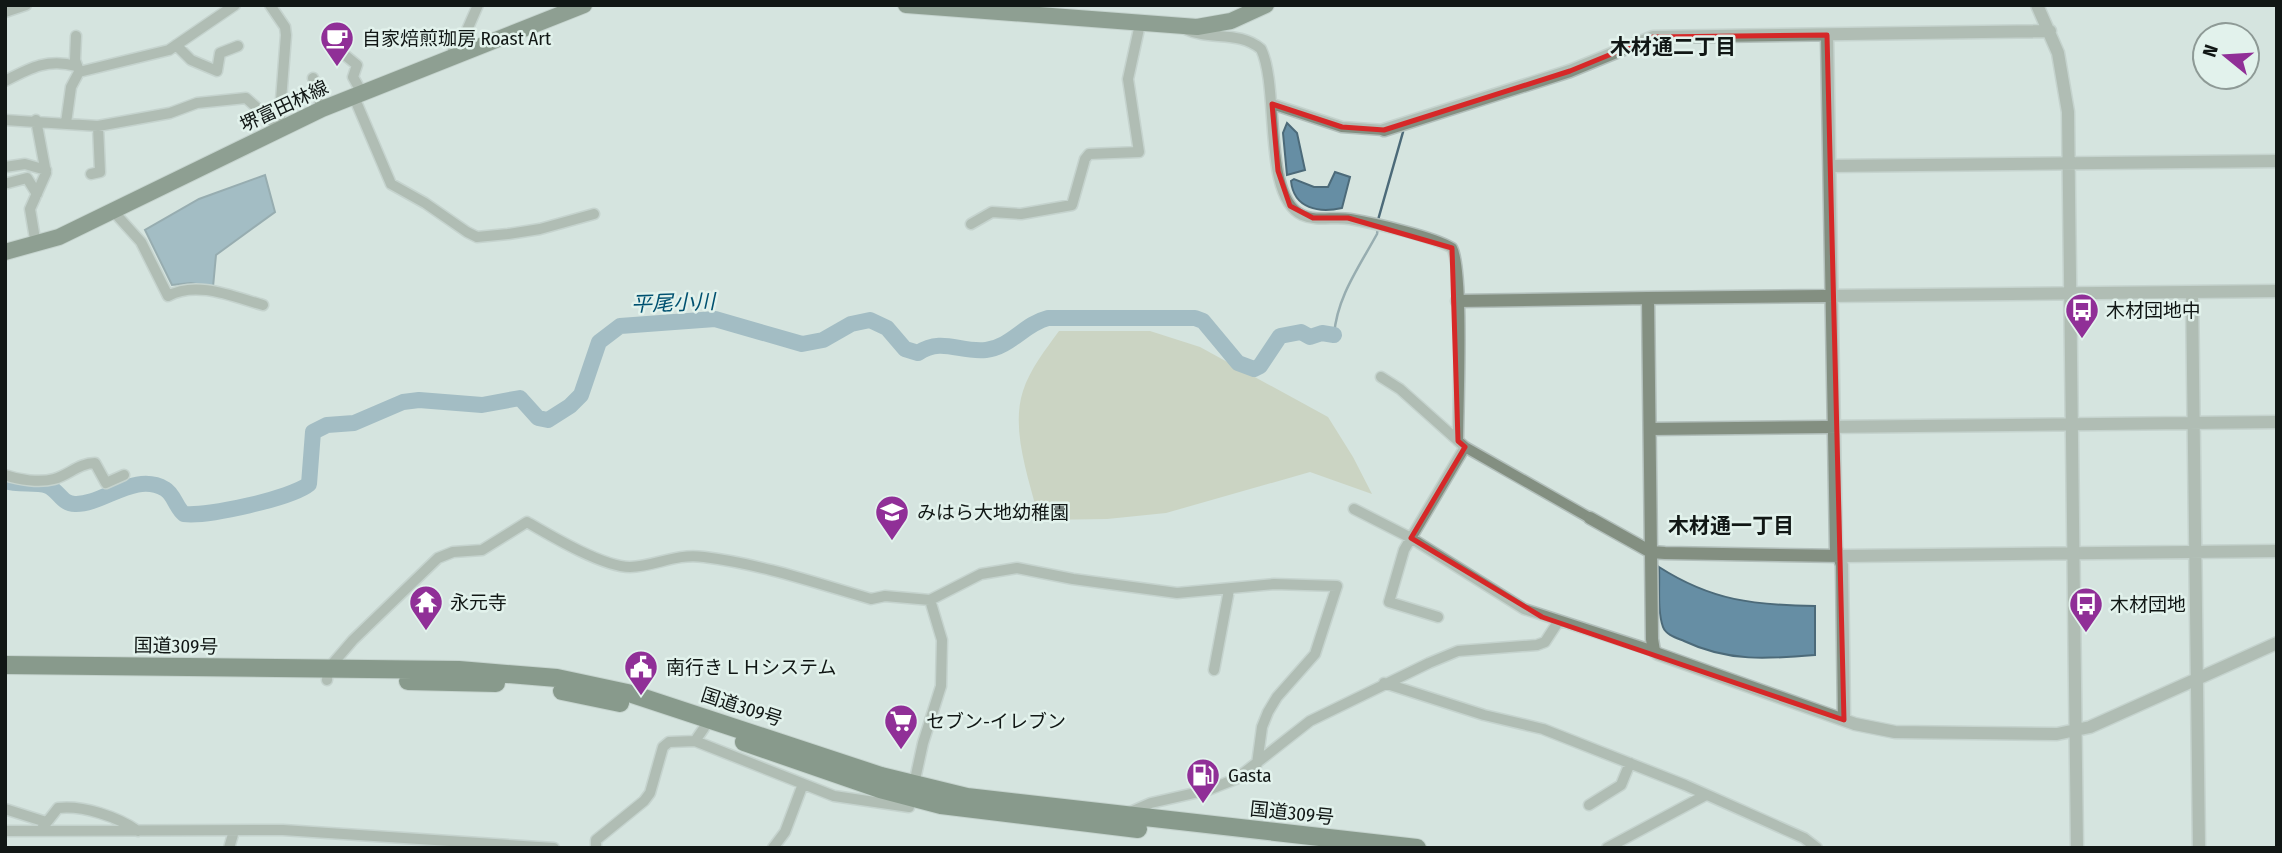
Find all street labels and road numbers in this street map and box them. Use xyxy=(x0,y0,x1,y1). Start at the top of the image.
street label: 堺富田林線 xyxy=(236,75,332,137)
street label: 国道309号 xyxy=(134,634,218,658)
street label: 国道309号 xyxy=(698,683,786,731)
street label: 国道309号 xyxy=(1249,797,1335,829)

